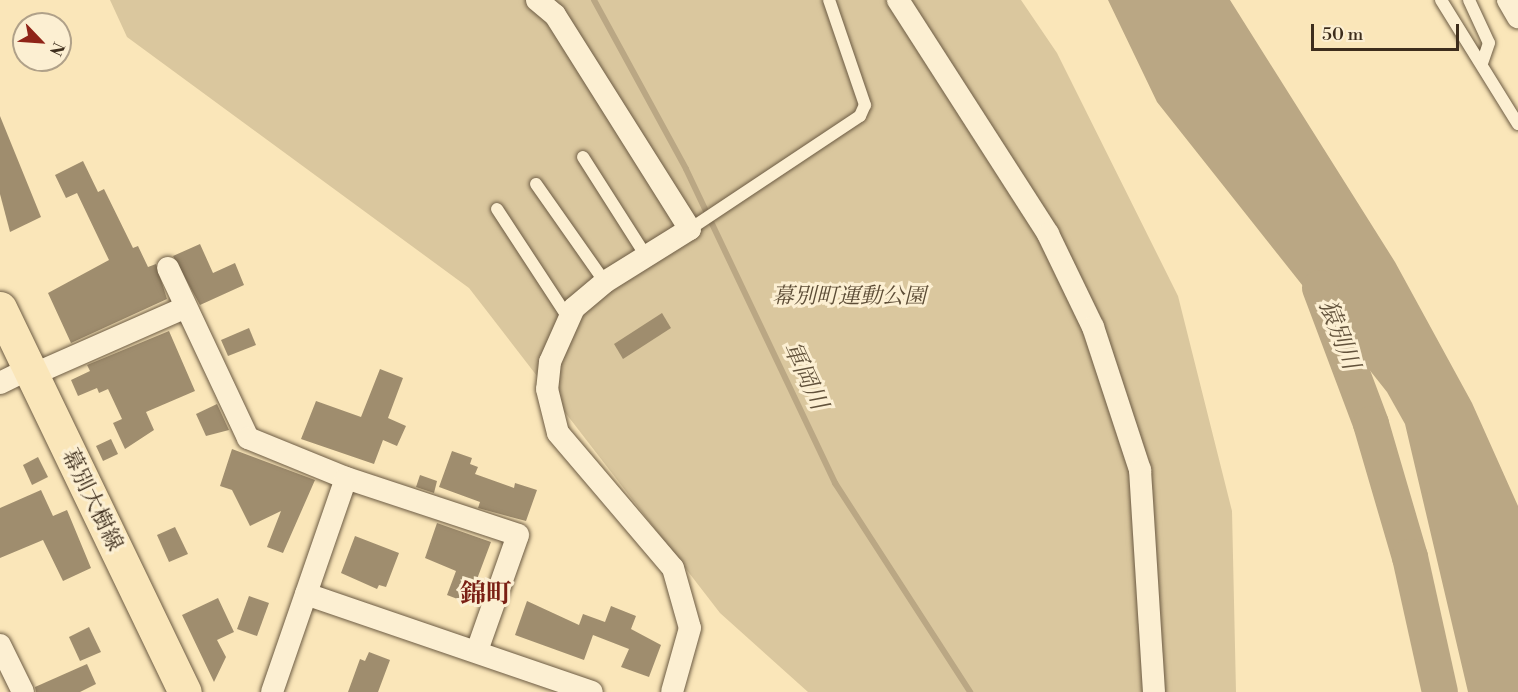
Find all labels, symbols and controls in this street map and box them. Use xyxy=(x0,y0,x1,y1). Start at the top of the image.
north arrow xyxy=(12,12,72,72)
scale bar xyxy=(1314,12,1462,50)
text: 50 m xyxy=(1322,23,1363,46)
text: N xyxy=(45,39,68,59)
park label: 幕別町運動公園 xyxy=(772,284,926,310)
water label: 猿別川 xyxy=(1312,296,1364,374)
water label: 軍岡川 xyxy=(776,337,832,415)
street label: 幕別大樹線 xyxy=(56,445,128,555)
district label: 錦町 xyxy=(460,579,512,611)

